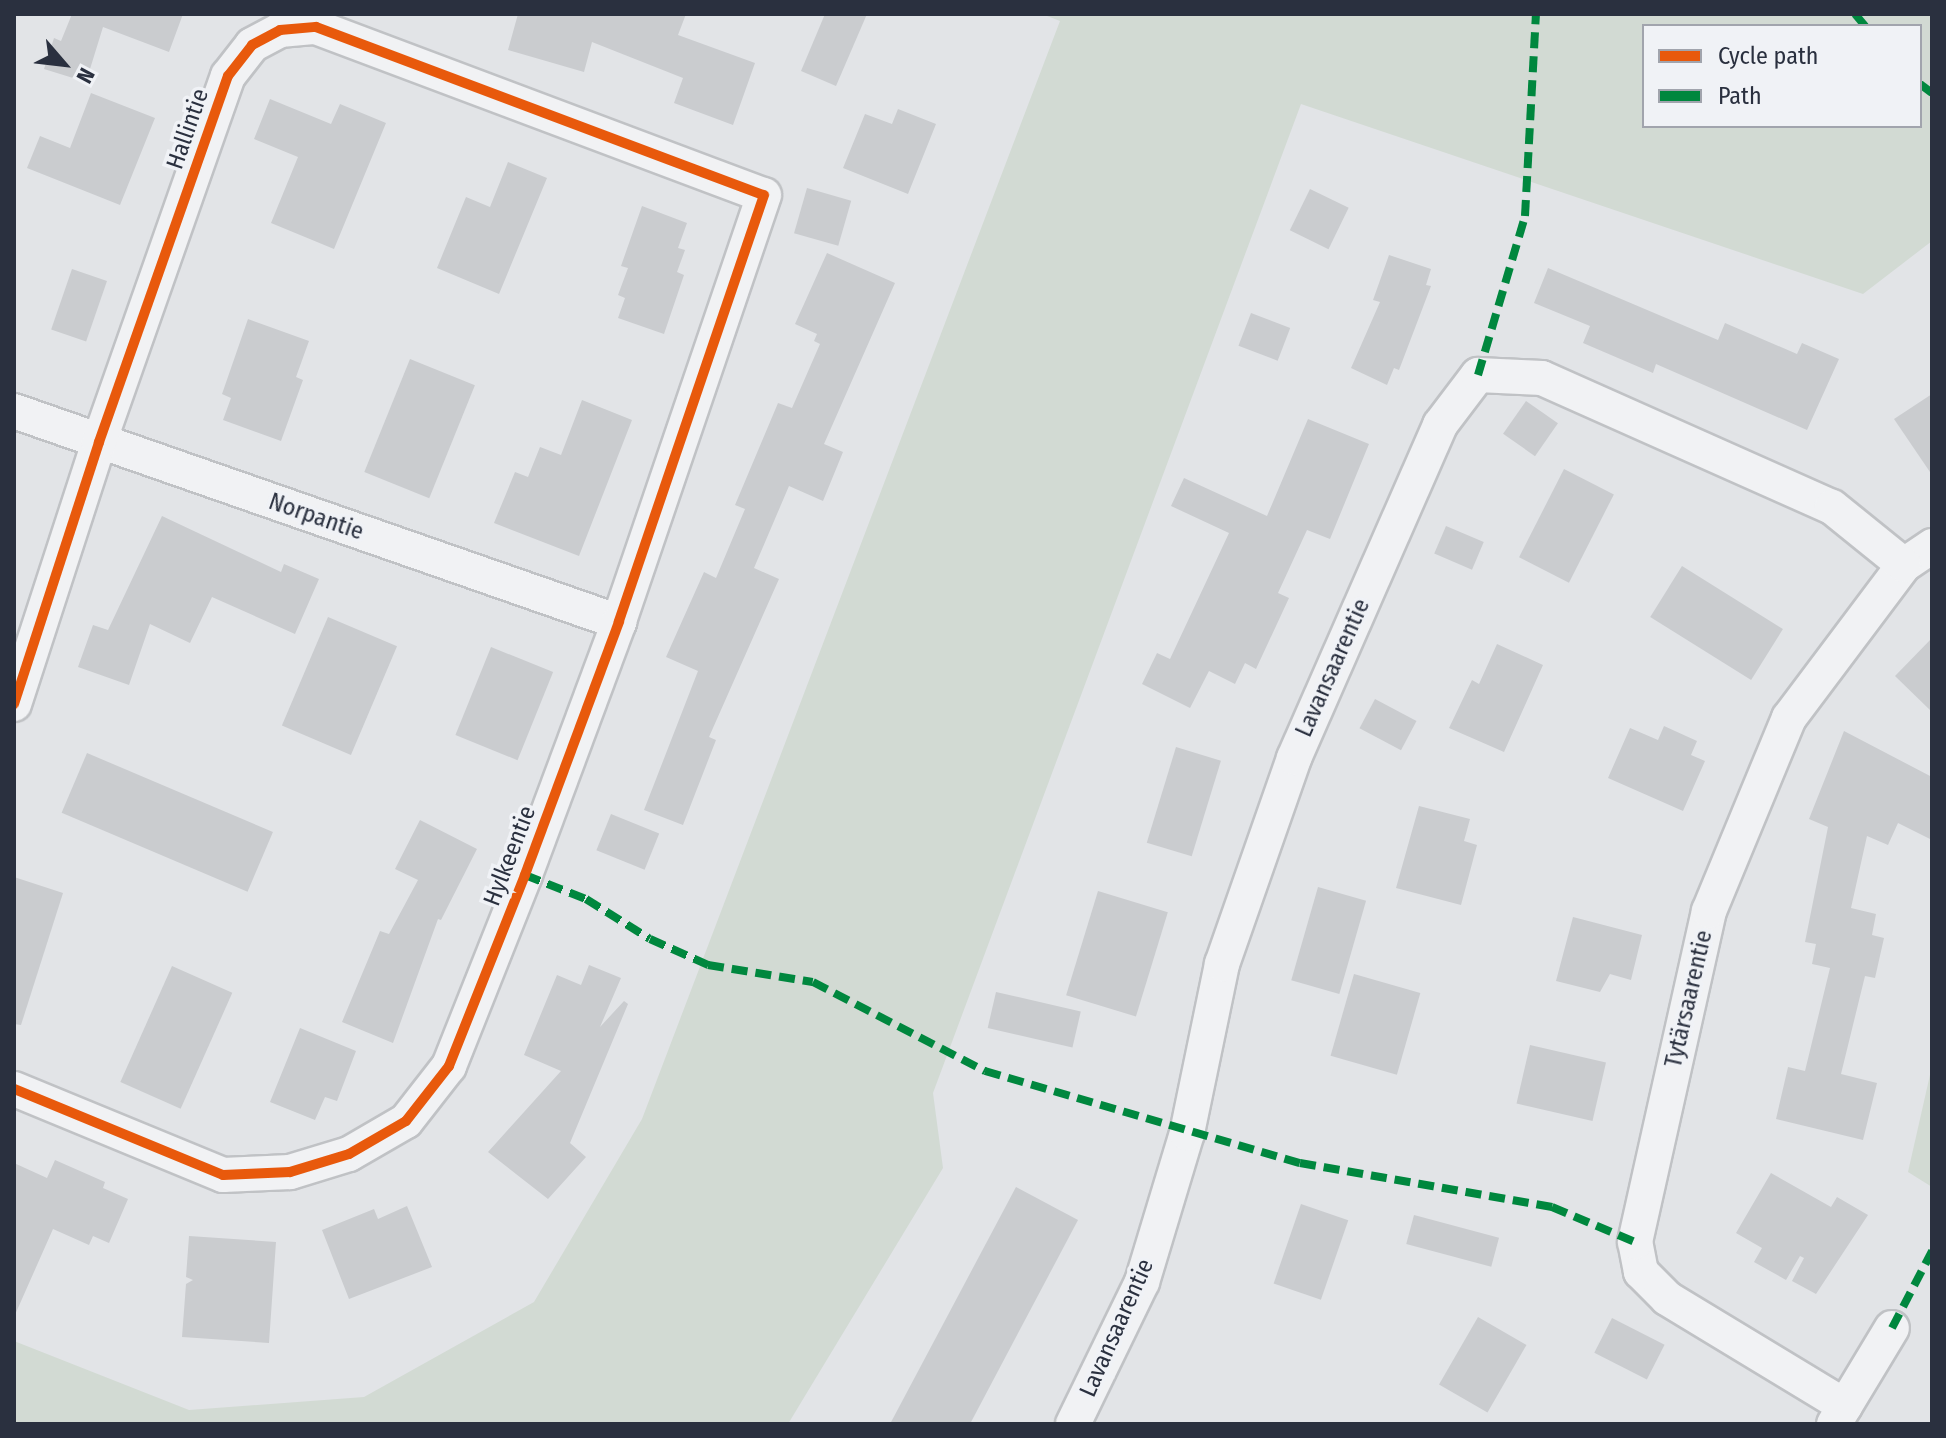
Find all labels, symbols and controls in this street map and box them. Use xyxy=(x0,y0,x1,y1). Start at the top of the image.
north arrow xyxy=(24,24,104,104)
legend xyxy=(1642,24,1922,128)
text: Cycle path xyxy=(1718,42,1818,70)
text: N xyxy=(71,63,101,88)
text: Path xyxy=(1718,82,1762,110)
street label: Hallintie xyxy=(161,85,215,173)
street label: Norpantie xyxy=(265,487,367,547)
street label: Lavansaarentie xyxy=(1290,595,1376,741)
street label: Hylkeentie xyxy=(478,802,542,910)
street label: Tytärsaarentie xyxy=(1659,928,1719,1070)
street label: Lavansaarentie xyxy=(1074,1255,1160,1401)

